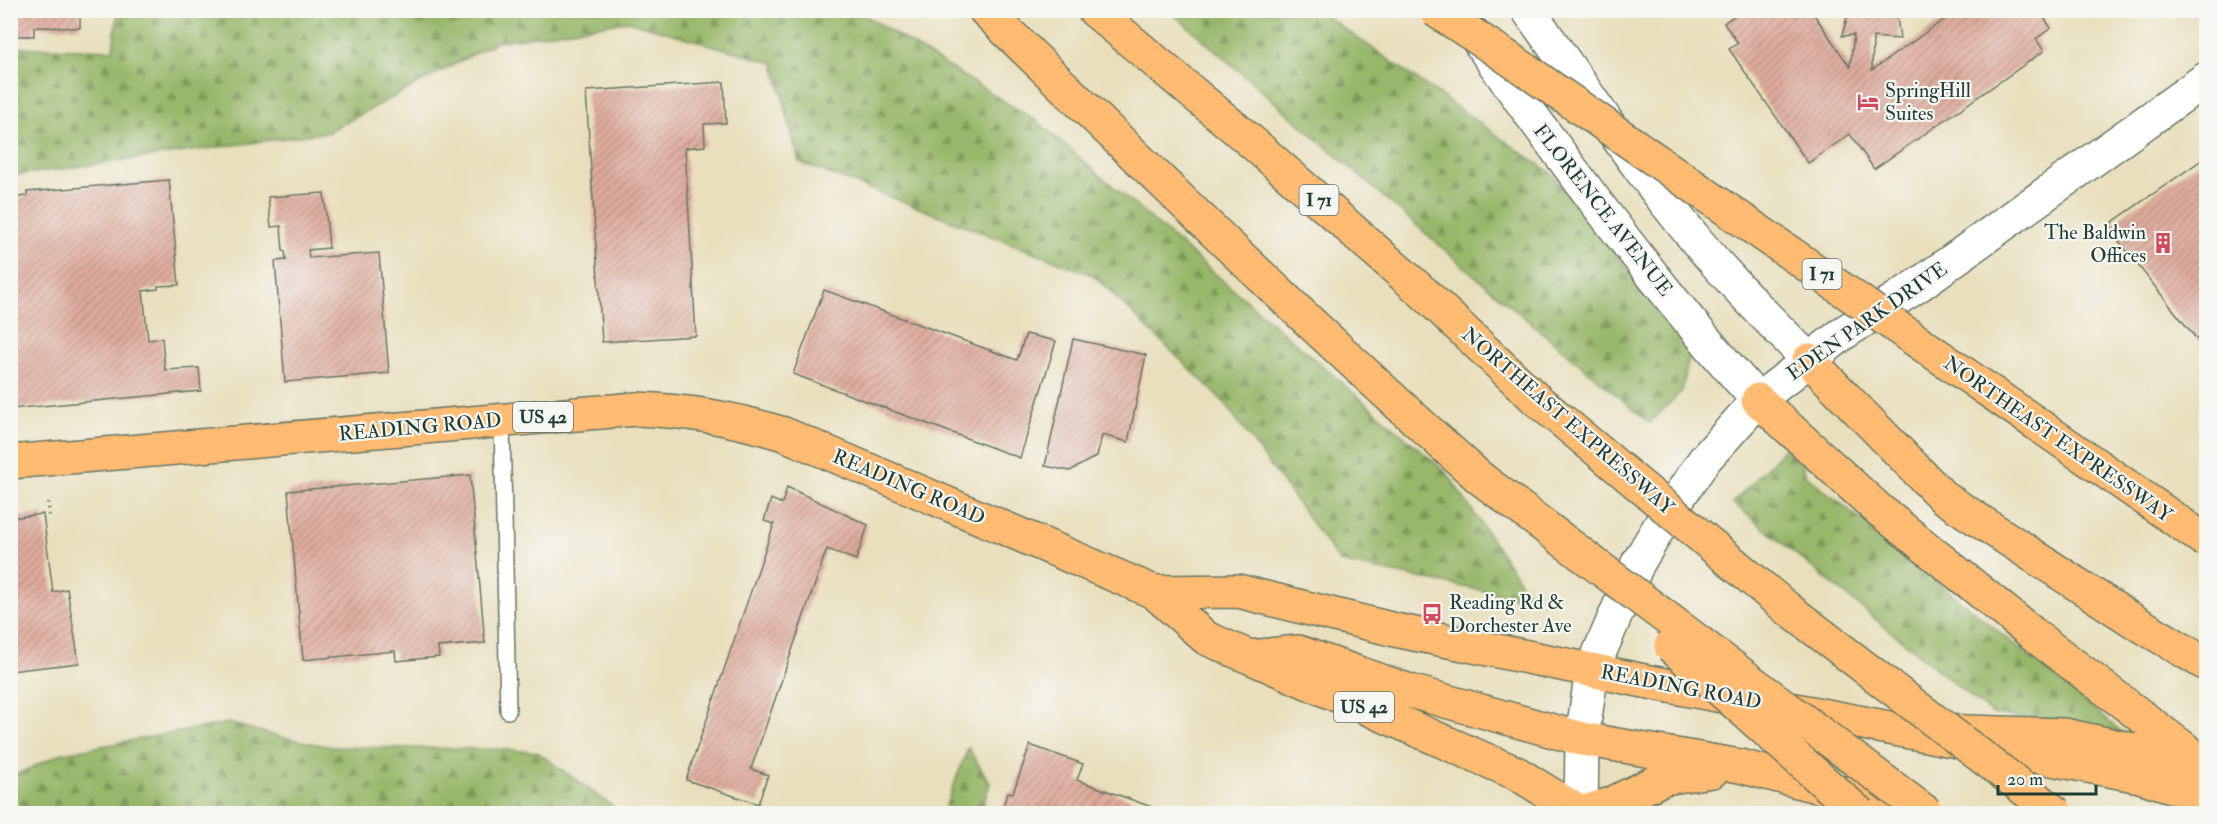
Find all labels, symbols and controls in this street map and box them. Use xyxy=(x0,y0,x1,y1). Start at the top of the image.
place label: SpringHill Suites xyxy=(1885,78,1971,126)
hotel icon: SpringHill Suites xyxy=(1856,90,1880,114)
street label: FLORENCE AVENUE xyxy=(1528,119,1678,301)
road number: I 71 xyxy=(1300,185,1338,215)
place label: The Baldwin Offices xyxy=(2044,220,2146,268)
building icon: The Baldwin Offices xyxy=(2151,231,2175,255)
street label: EDEN PARK DRIVE xyxy=(1782,256,1952,386)
road number: I 71 xyxy=(1802,259,1842,289)
street label: NORTHEAST EXPRESSWAY xyxy=(1457,322,1680,521)
street label: NORTHEAST EXPRESSWAY xyxy=(1939,350,2178,528)
road number: US 42 xyxy=(513,402,573,432)
street label: READING ROAD xyxy=(338,407,502,447)
street label: READING ROAD xyxy=(829,444,989,530)
place label: Reading Rd & Dorchester Ave xyxy=(1449,590,1572,638)
bus stop icon: Reading Rd & Dorchester Ave xyxy=(1420,602,1444,626)
street label: READING ROAD xyxy=(1598,659,1764,715)
road number: US 42 xyxy=(1334,692,1394,722)
scale bar xyxy=(1998,758,2096,796)
text: 20 m xyxy=(2007,768,2043,791)

